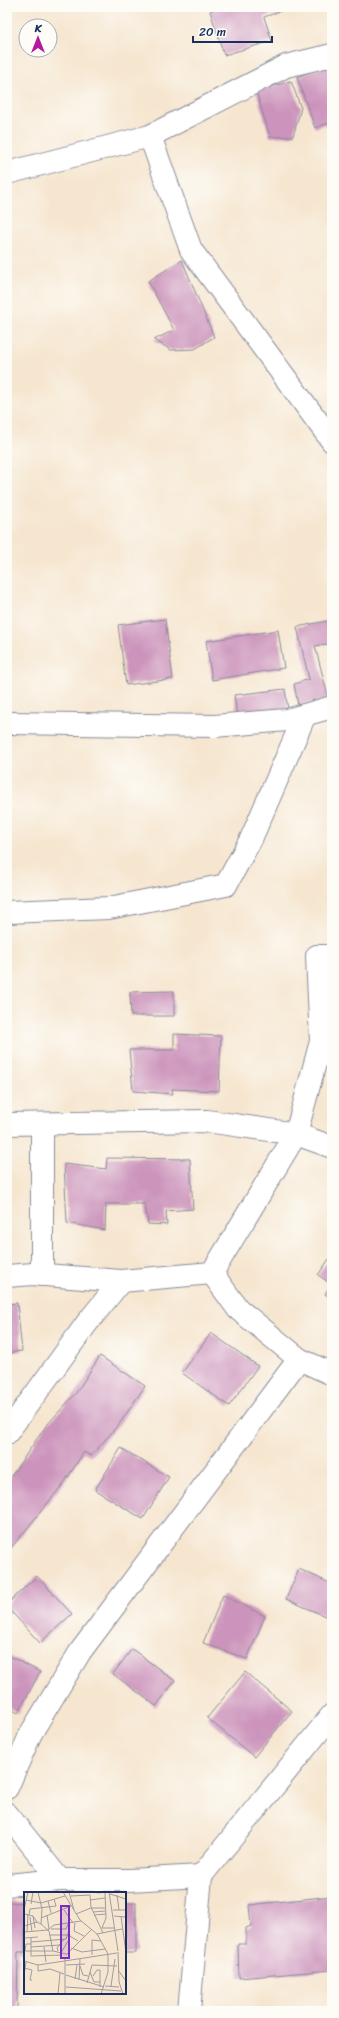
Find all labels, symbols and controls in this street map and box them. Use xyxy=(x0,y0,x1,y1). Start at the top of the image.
north arrow xyxy=(18,18,58,58)
scale bar xyxy=(193,18,272,44)
text: K xyxy=(34,19,43,38)
text: 20 m xyxy=(199,21,226,43)
inset map xyxy=(24,1892,126,1994)

